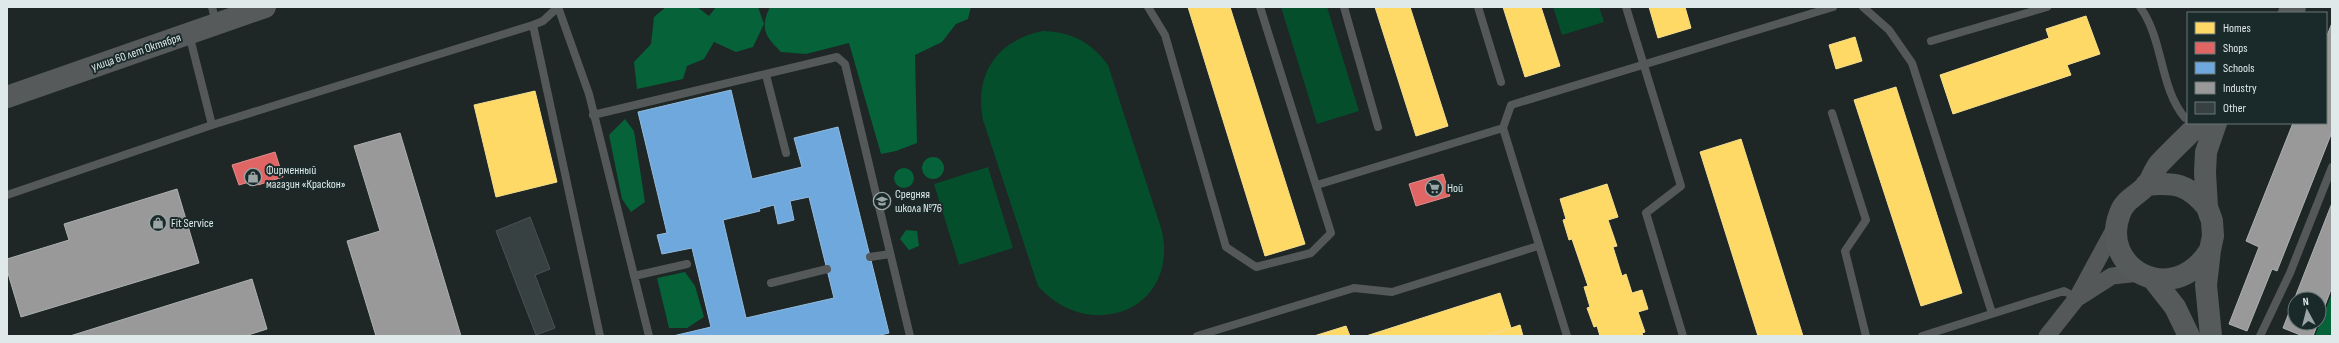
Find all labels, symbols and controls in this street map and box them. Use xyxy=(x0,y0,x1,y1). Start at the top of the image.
legend xyxy=(2187,12,2327,124)
text: Homes xyxy=(2223,21,2251,36)
street label: улица 60 лет Октября xyxy=(89,30,183,75)
text: Shops xyxy=(2223,41,2248,56)
text: Schools xyxy=(2223,61,2255,76)
text: Industry xyxy=(2223,81,2257,96)
text: Other xyxy=(2223,101,2247,116)
place label: Фирменный магазин «Краскон» xyxy=(266,163,346,192)
shop icon: Фирменный магазин «Краскон» xyxy=(243,167,263,187)
supermarket icon: Ной xyxy=(1424,178,1444,198)
place label: Ной xyxy=(1447,181,1463,196)
place label: Средняя школа №76 xyxy=(895,187,942,216)
school or university icon: Средняя школа №76 xyxy=(872,191,892,211)
shop icon: Fit Service xyxy=(148,213,168,233)
place label: Fit Service xyxy=(171,216,214,231)
north arrow xyxy=(2287,291,2327,331)
text: N xyxy=(2302,295,2310,308)

